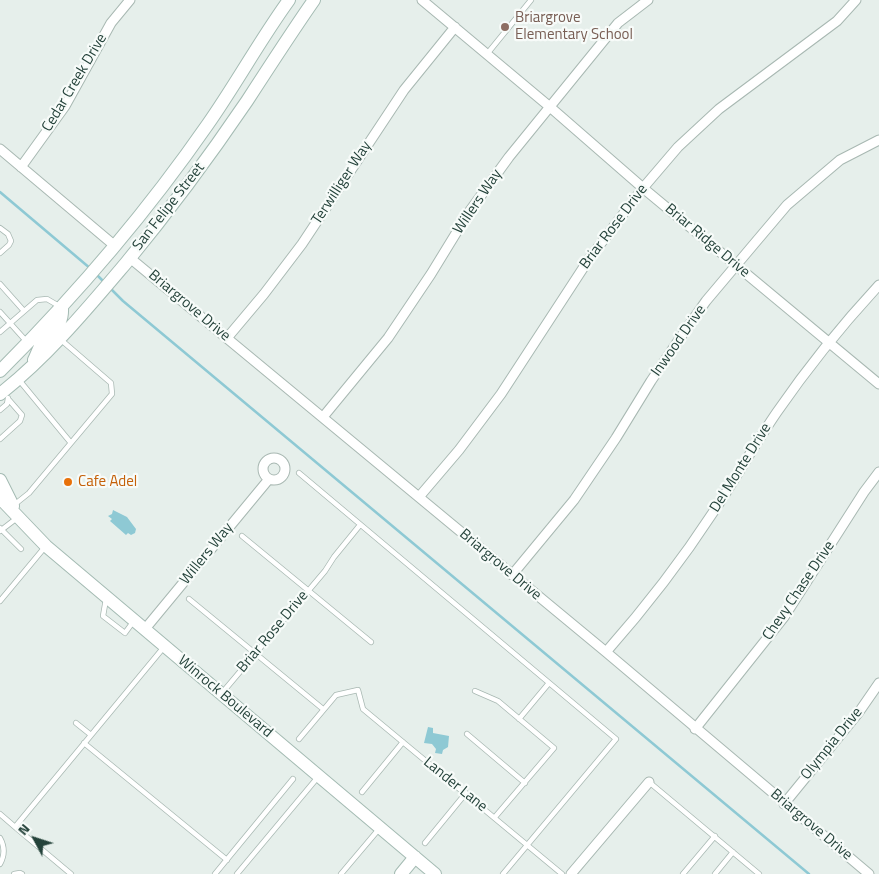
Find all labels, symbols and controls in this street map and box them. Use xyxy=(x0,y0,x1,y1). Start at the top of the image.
place label: Briargrove Elementary School xyxy=(515,9,633,44)
marker: Briargrove Elementary School xyxy=(499,21,511,33)
street label: Cedar Creek Drive xyxy=(39,31,111,135)
street label: Terwilliger Way xyxy=(308,138,376,228)
street label: San Felipe Street xyxy=(129,160,209,254)
street label: Willers Way xyxy=(450,166,506,238)
street label: Briar Rose Drive xyxy=(576,181,652,273)
street label: Briar Ridge Drive xyxy=(661,200,753,282)
street label: Briargrove Drive xyxy=(144,266,234,346)
street label: Inwood Drive xyxy=(648,302,710,380)
street label: Del Monte Drive xyxy=(706,420,776,516)
place label: Cafe Adel xyxy=(78,473,137,491)
marker: Cafe Adel xyxy=(62,476,74,488)
street label: Willers Way xyxy=(177,519,237,589)
street label: Briargrove Drive xyxy=(455,525,545,605)
street label: Chevy Chase Drive xyxy=(759,538,839,644)
street label: Briar Rose Drive xyxy=(234,587,312,677)
street label: Winrock Boulevard xyxy=(174,652,276,742)
street label: Olympia Drive xyxy=(797,704,867,784)
street label: Lander Lane xyxy=(419,754,491,816)
street label: Briargrove Drive xyxy=(766,785,856,865)
north arrow xyxy=(10,814,60,864)
text: N xyxy=(12,819,34,840)

